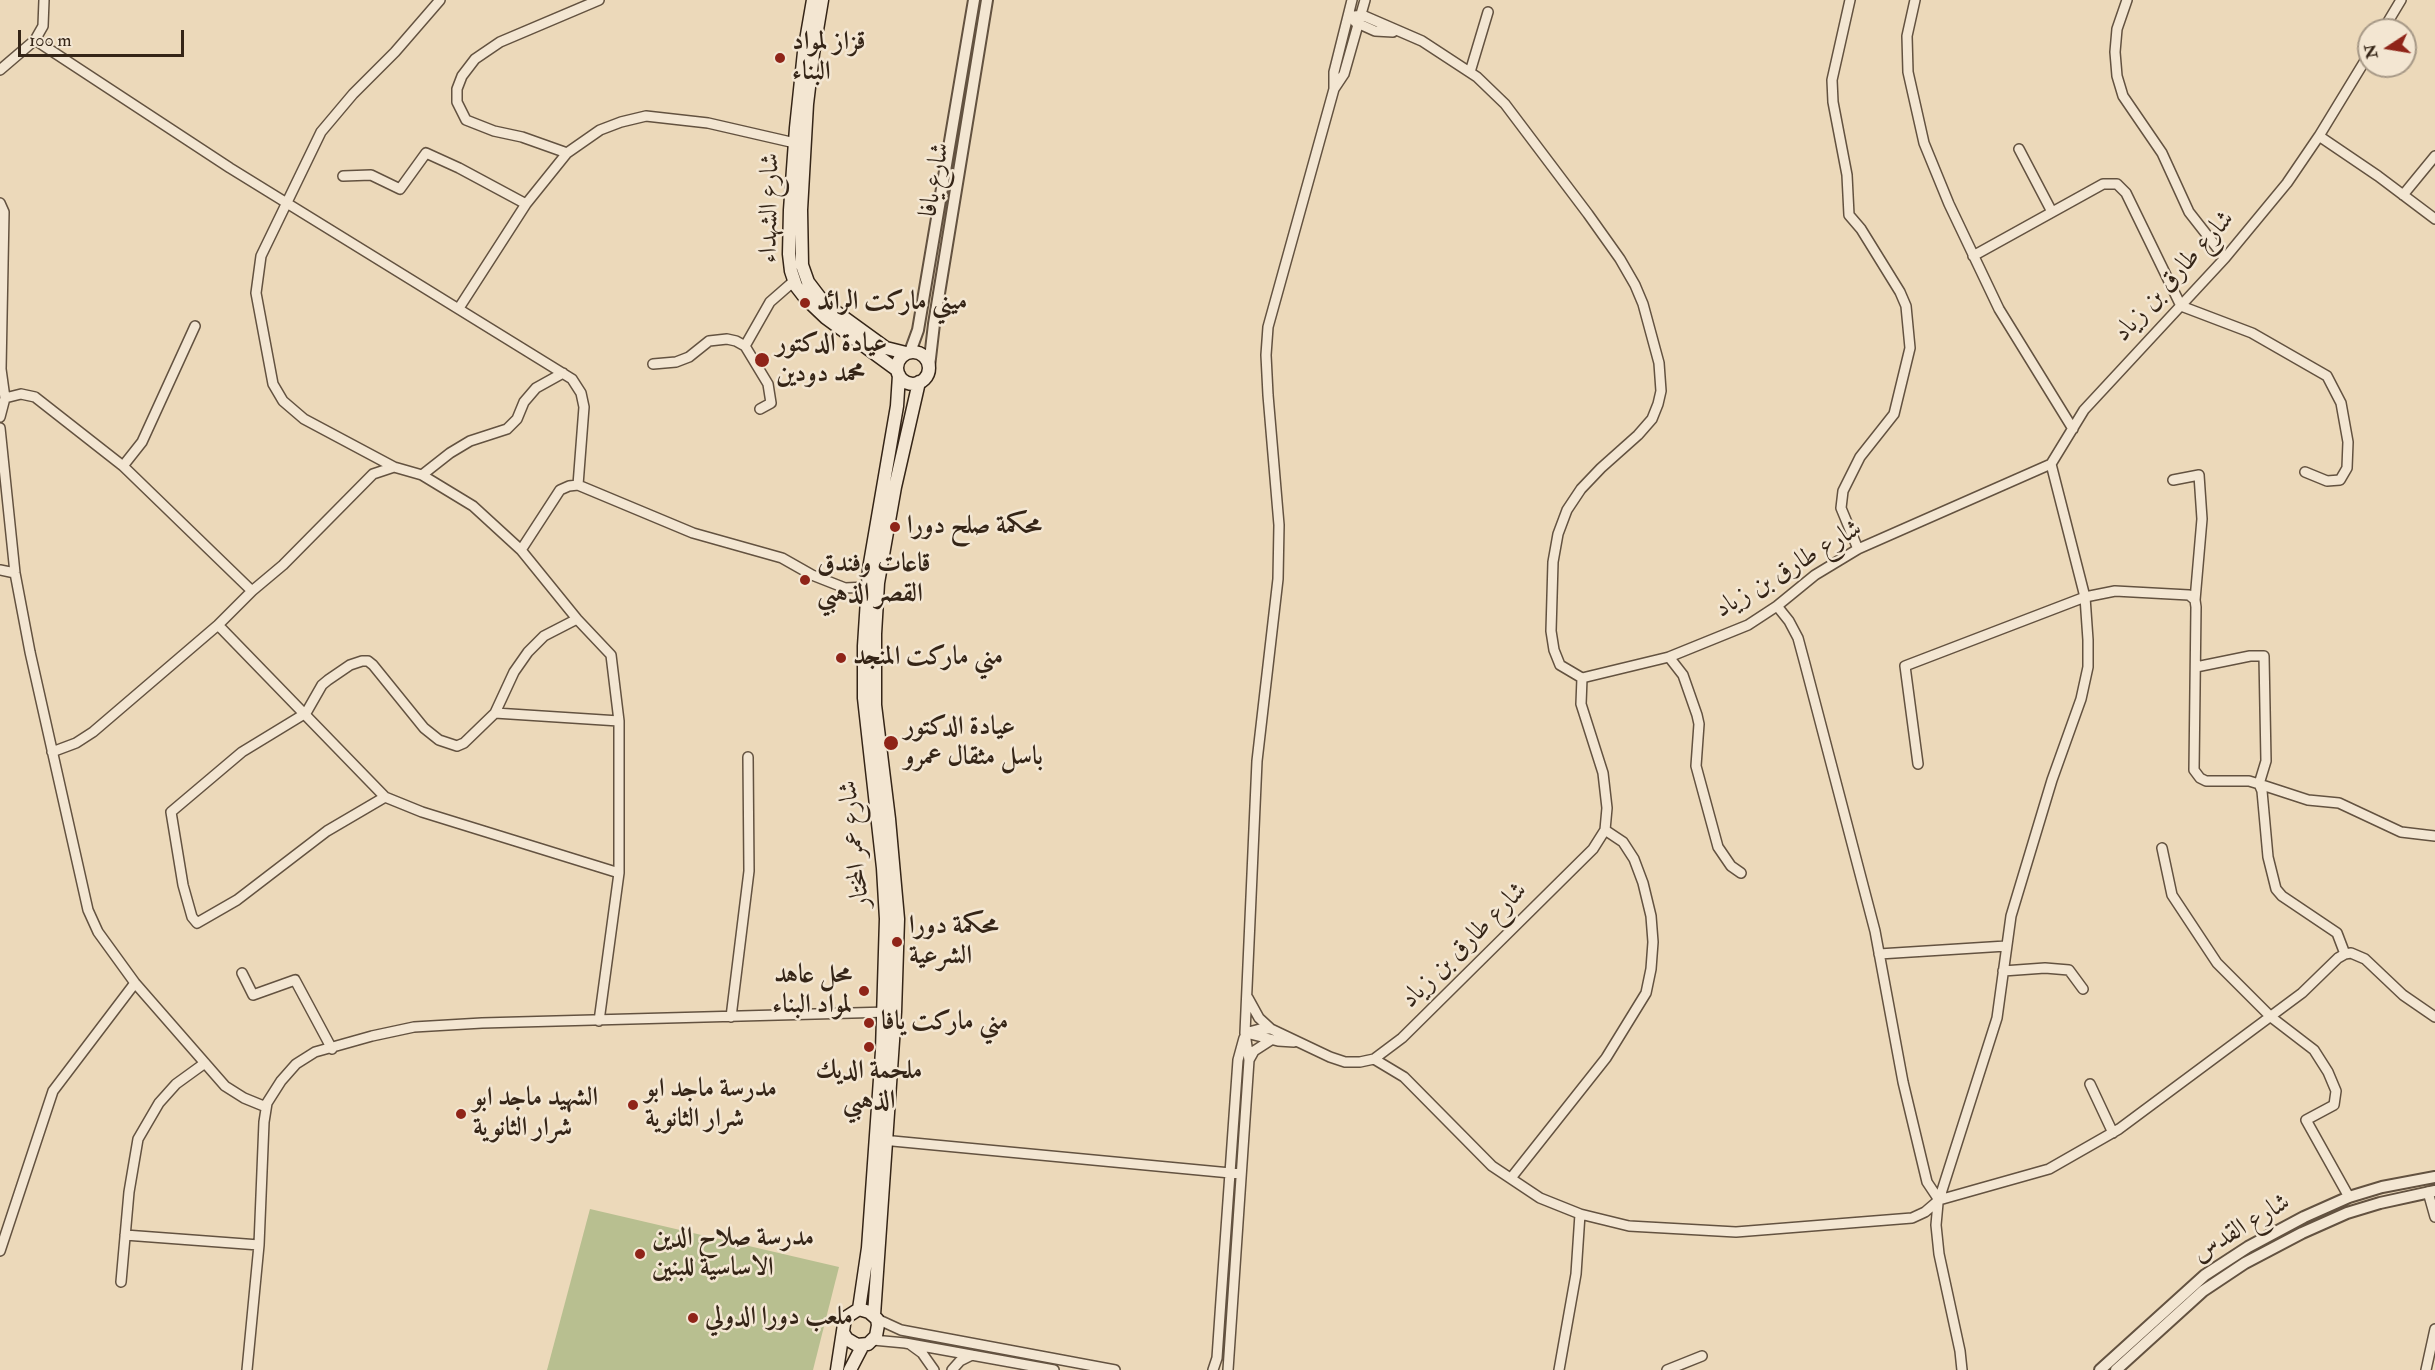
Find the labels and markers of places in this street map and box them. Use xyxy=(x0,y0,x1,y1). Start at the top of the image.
place label: قزاز لمواد البناء xyxy=(792,27,866,88)
marker: قزاز لمواد البناء xyxy=(773,51,787,65)
place label: ميني ماركت الرائد xyxy=(817,287,967,319)
marker: ميني ماركت الرائد xyxy=(798,296,812,310)
place label: عيادة الدكتور محمد دودين xyxy=(776,329,887,390)
marker: عيادة الدكتور محمد دودين xyxy=(753,351,771,369)
place label: محكمة صلح دورا xyxy=(907,511,1042,543)
marker: محكمة صلح دورا xyxy=(888,520,902,534)
place label: قاعات وفندق القصر الذهبي xyxy=(817,549,931,610)
marker: قاعات وفندق القصر الذهبي xyxy=(798,573,812,587)
place label: مني ماركت المنجد xyxy=(853,642,1003,674)
marker: مني ماركت المنجد xyxy=(834,651,848,665)
place label: عيادة الدكتور باسل مثقال عمرو xyxy=(904,712,1043,774)
marker: عيادة الدكتور باسل مثقال عمرو xyxy=(882,734,900,752)
place label: محكمة دورا الشرعية xyxy=(909,911,998,972)
marker: محكمة دورا الشرعية xyxy=(890,935,904,949)
place label: محل عاهد لمواد البناء xyxy=(772,960,852,1022)
marker: محل عاهد لمواد البناء xyxy=(857,984,871,998)
place label: مني ماركت يافا xyxy=(881,1007,1008,1039)
marker: مني ماركت يافا xyxy=(862,1016,876,1030)
marker: ملحمة الديك الذهبي xyxy=(862,1040,876,1054)
place label: ملحمة الديك الذهبي xyxy=(816,1056,922,1118)
place label: مدرسة ماجد ابو شرار الثانوية xyxy=(645,1074,777,1136)
place label: الشهيد ماجد ابو شرار الثانوية xyxy=(473,1083,598,1144)
marker: مدرسة ماجد ابو شرار الثانوية xyxy=(626,1098,640,1112)
marker: الشهيد ماجد ابو شرار الثانوية xyxy=(454,1107,468,1121)
place label: مدرسة صلاح الدين الاساسية للبنين xyxy=(652,1223,814,1284)
marker: مدرسة صلاح الدين الاساسية للبنين xyxy=(633,1247,647,1261)
place label: ملعب دورا الدولي xyxy=(705,1302,853,1334)
marker: ملعب دورا الدولي xyxy=(686,1311,700,1325)

